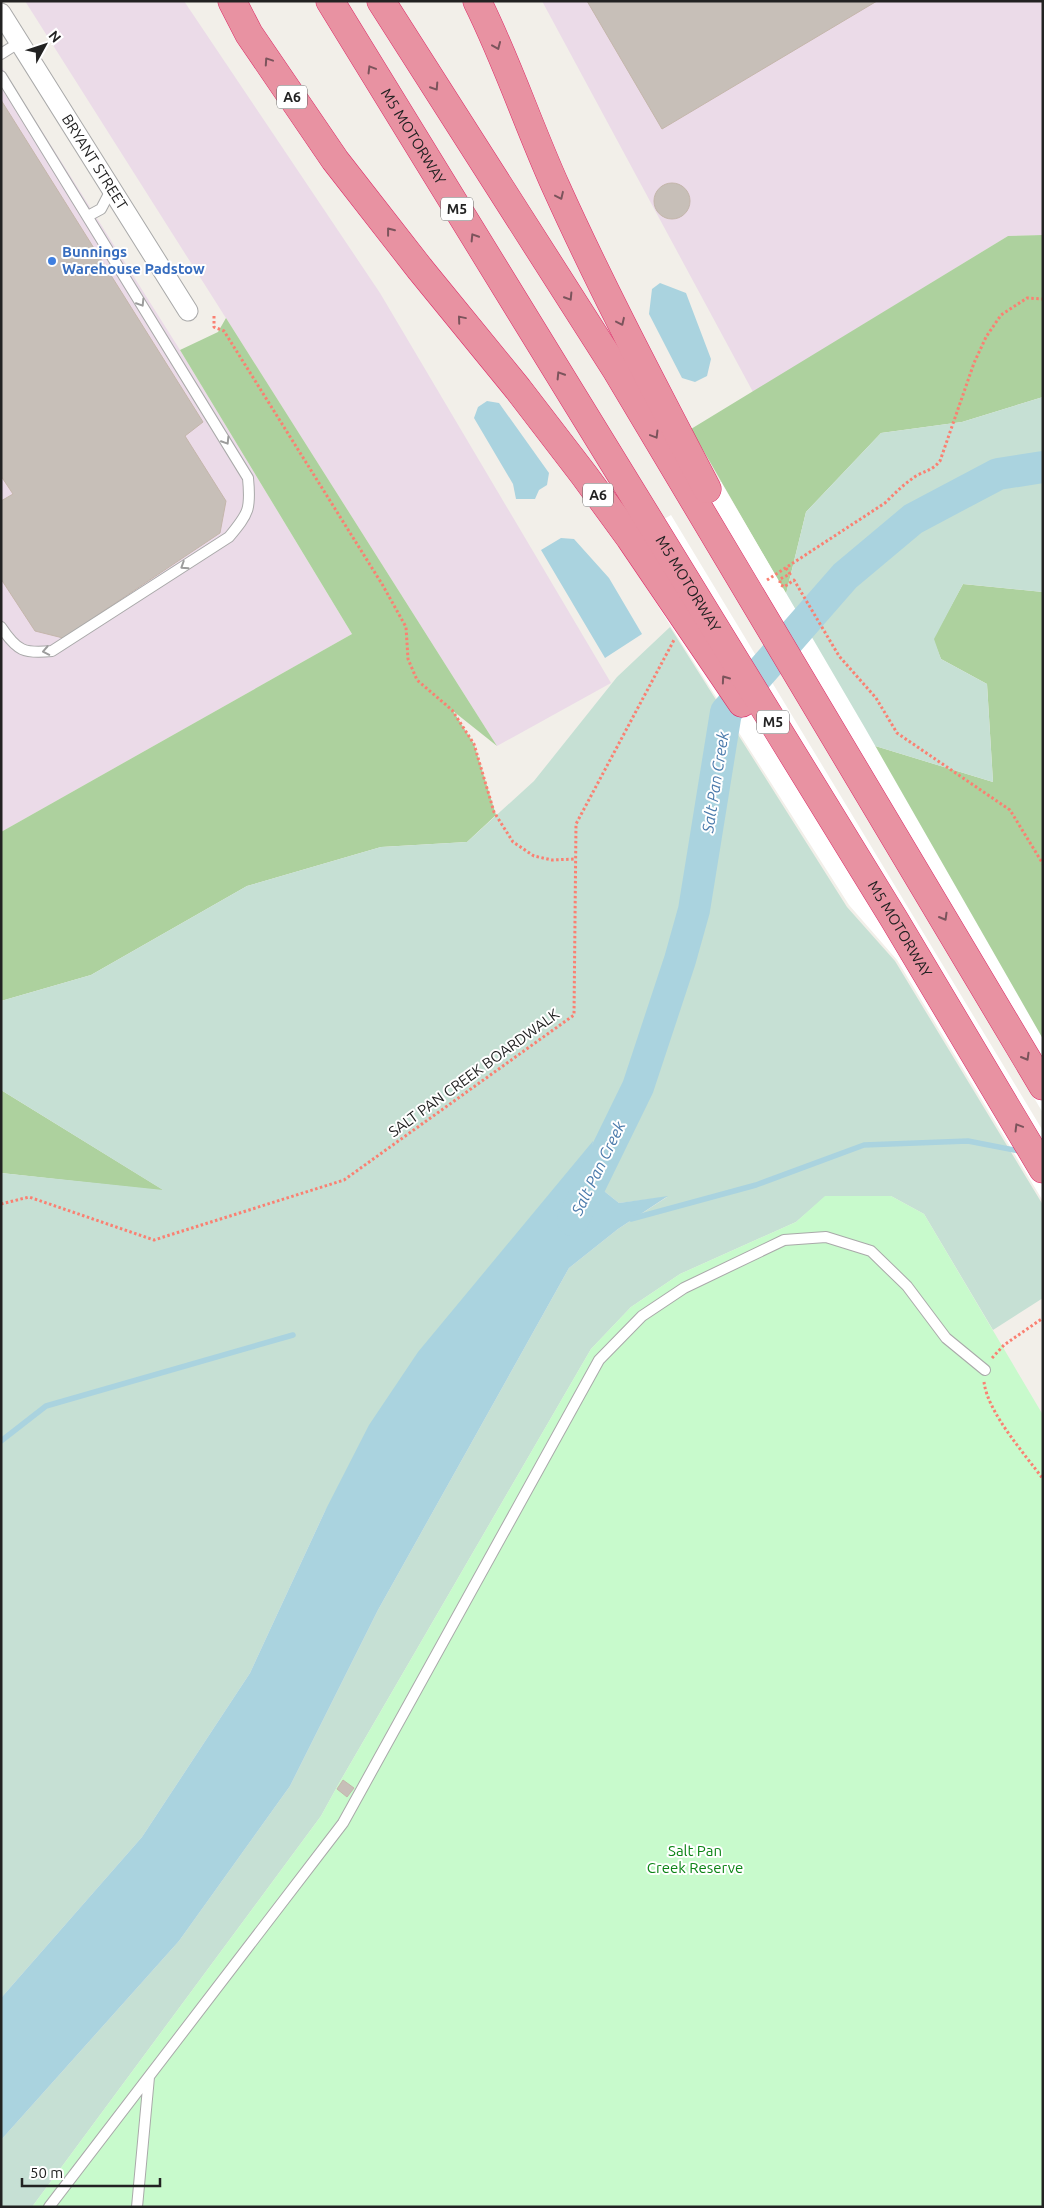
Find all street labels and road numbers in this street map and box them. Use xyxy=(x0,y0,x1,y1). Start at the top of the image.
road number: A6 xyxy=(277,85,307,108)
street label: M5 MOTORWAY xyxy=(378,85,450,188)
street label: BRYANT STREET xyxy=(59,111,132,213)
road number: M5 xyxy=(441,198,473,220)
road number: A6 xyxy=(583,484,613,506)
street label: M5 MOTORWAY xyxy=(653,532,725,635)
road number: M5 xyxy=(757,710,789,734)
street label: M5 MOTORWAY xyxy=(865,877,936,980)
street label: SALT PAN CREEK BOARDWALK xyxy=(385,1005,562,1140)

